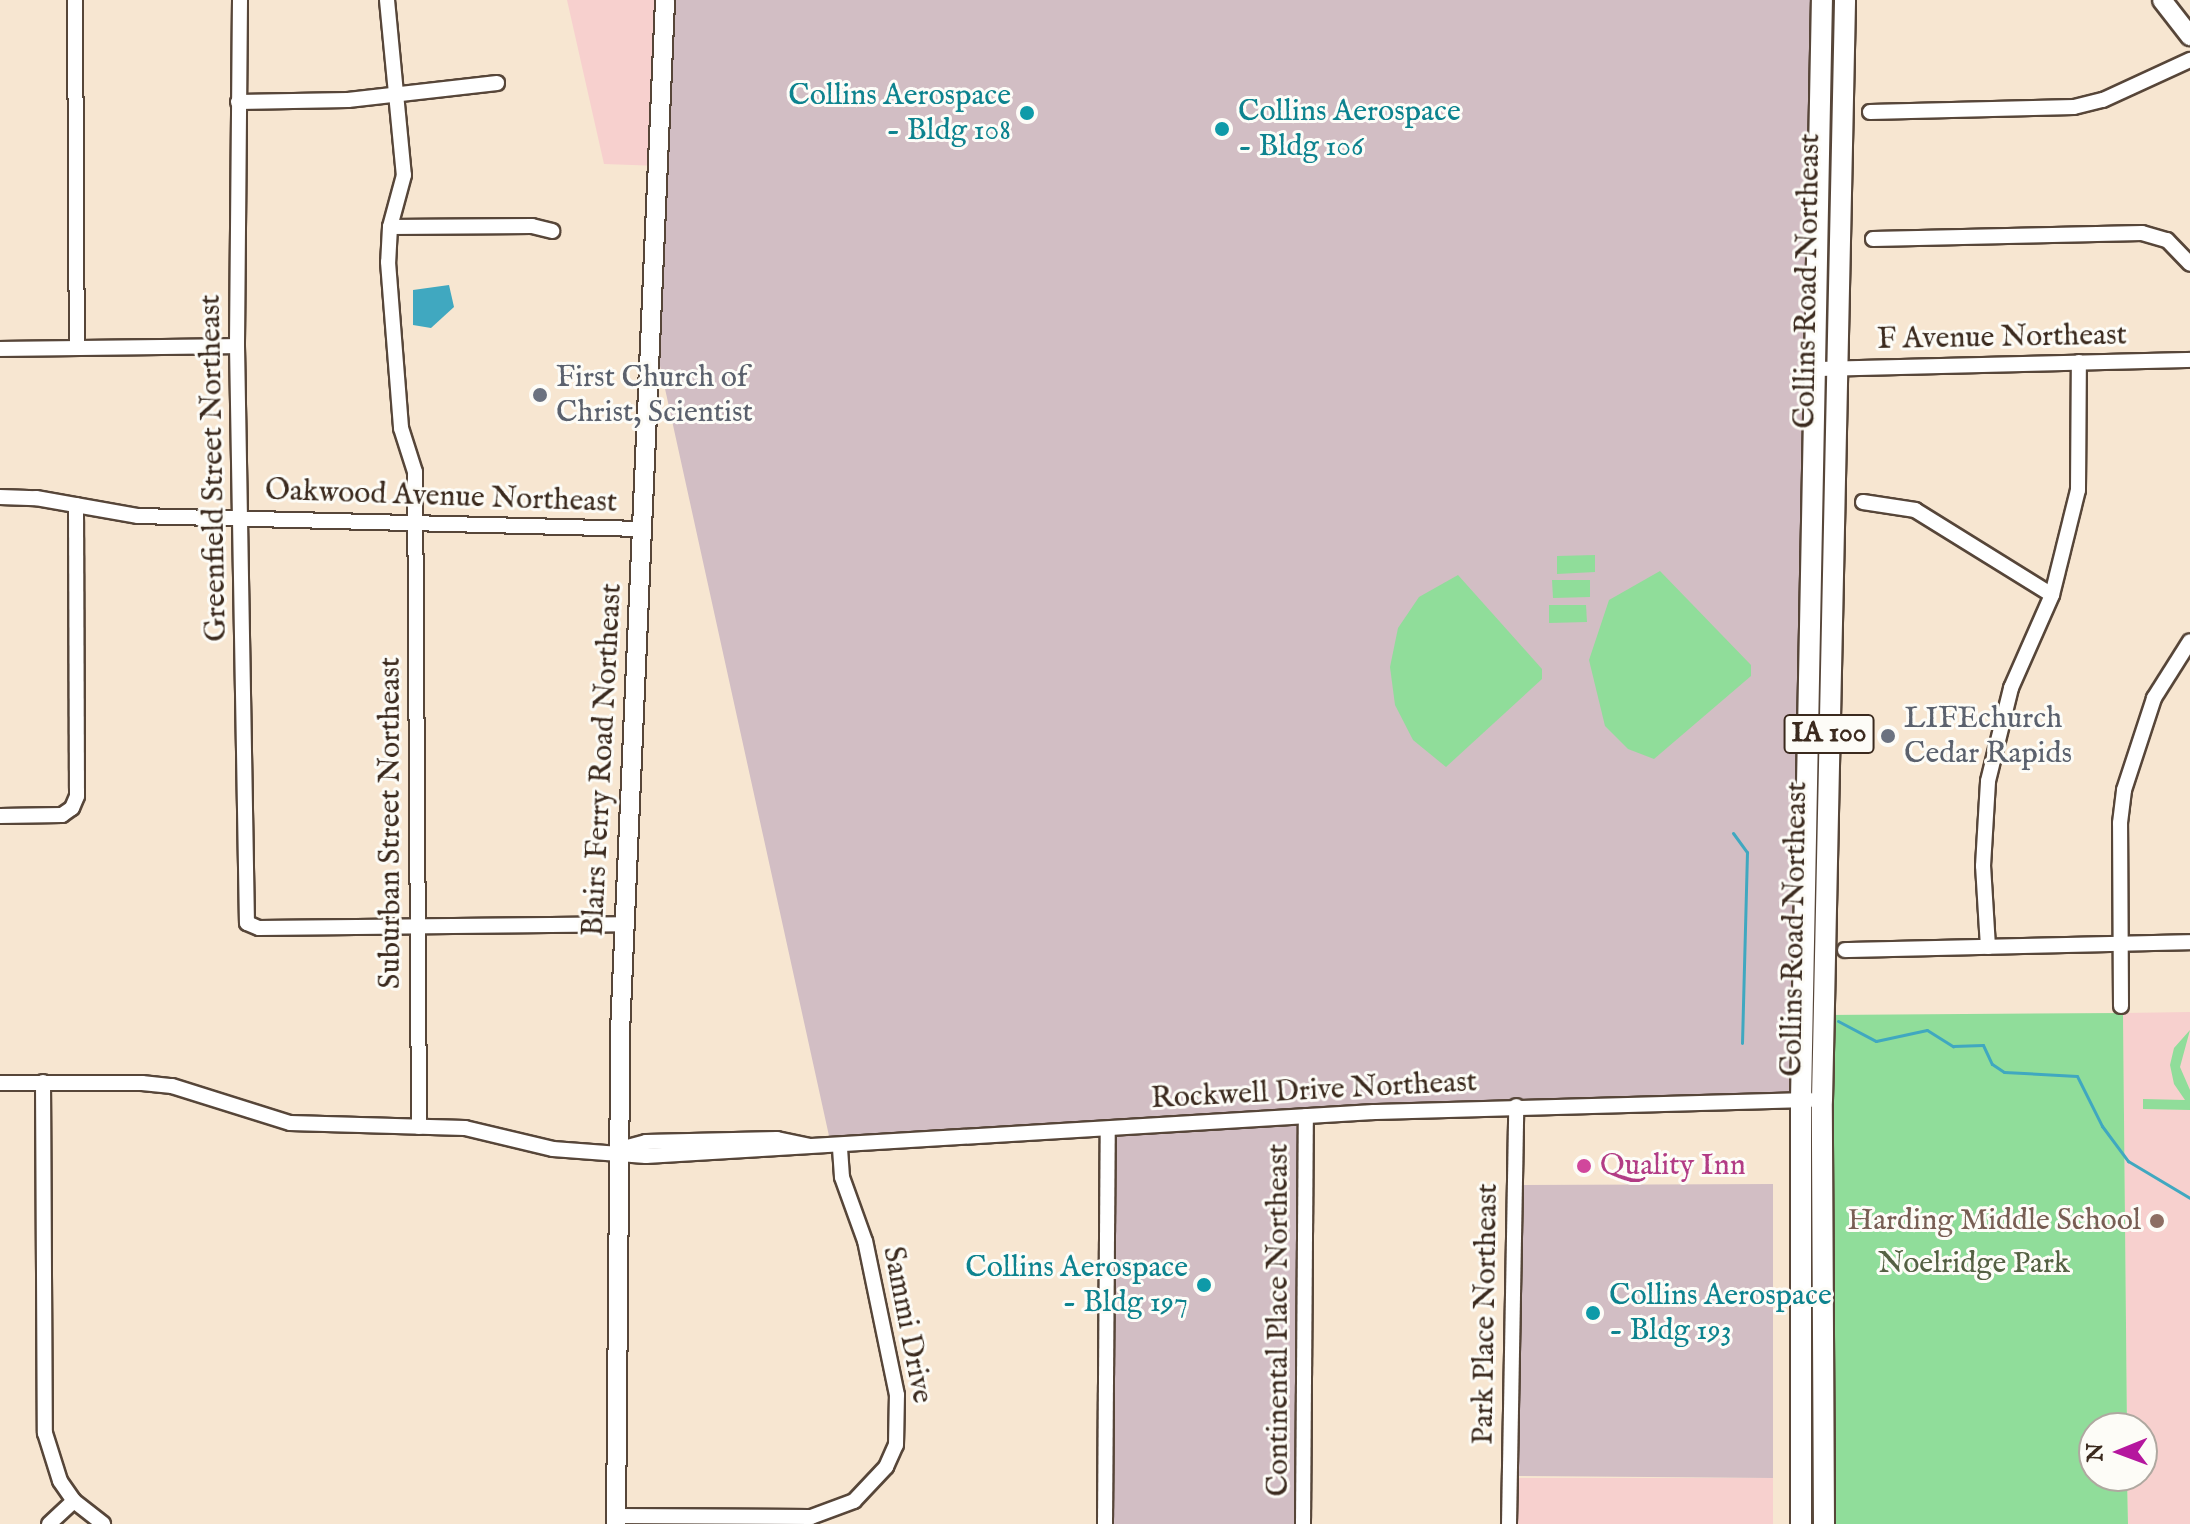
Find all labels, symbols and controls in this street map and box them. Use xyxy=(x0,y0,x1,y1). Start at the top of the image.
place label: Collins Aerospace - Bldg 108 xyxy=(788,78,1011,148)
place label: Collins Aerospace - Bldg 106 xyxy=(1238,94,1461,164)
marker: Collins Aerospace - Bldg 108 xyxy=(1018,104,1036,122)
marker: Collins Aerospace - Bldg 106 xyxy=(1213,120,1231,138)
street label: Collins Road Northeast xyxy=(1787,133,1829,429)
street label: Greenfield Street Northeast xyxy=(193,294,235,642)
street label: F Avenue Northeast xyxy=(1877,318,2127,358)
place label: First Church of Christ, Scientist xyxy=(556,360,753,430)
marker: First Church of Christ, Scientist xyxy=(531,386,549,404)
street label: Oakwood Avenue Northeast xyxy=(264,473,618,521)
street label: Blairs Ferry Road Northeast xyxy=(576,583,630,937)
street label: Suburban Street Northeast xyxy=(373,657,409,989)
place label: LIFEchurch Cedar Rapids xyxy=(1904,701,2072,772)
road number: IA 100 xyxy=(1783,710,1875,758)
marker: LIFEchurch Cedar Rapids xyxy=(1879,727,1897,745)
street label: Collins Road Northeast xyxy=(1774,781,1816,1077)
street label: Rockwell Drive Northeast xyxy=(1150,1064,1478,1118)
street label: Continental Place Northeast xyxy=(1261,1143,1297,1497)
place label: Quality Inn xyxy=(1600,1148,1746,1184)
marker: Quality Inn xyxy=(1575,1157,1593,1175)
street label: Park Place Northeast xyxy=(1466,1183,1506,1445)
place label: Harding Middle School xyxy=(1847,1203,2141,1239)
marker: Harding Middle School xyxy=(2148,1212,2166,1230)
street label: Sammi Drive xyxy=(874,1243,940,1407)
park label: Noelridge Park xyxy=(1878,1246,2070,1282)
place label: Collins Aerospace - Bldg 197 xyxy=(965,1250,1188,1320)
marker: Collins Aerospace - Bldg 197 xyxy=(1195,1276,1213,1294)
place label: Collins Aerospace - Bldg 193 xyxy=(1609,1278,1832,1348)
marker: Collins Aerospace - Bldg 193 xyxy=(1584,1304,1602,1322)
north arrow xyxy=(2078,1412,2158,1492)
text: N xyxy=(2082,1443,2110,1462)

